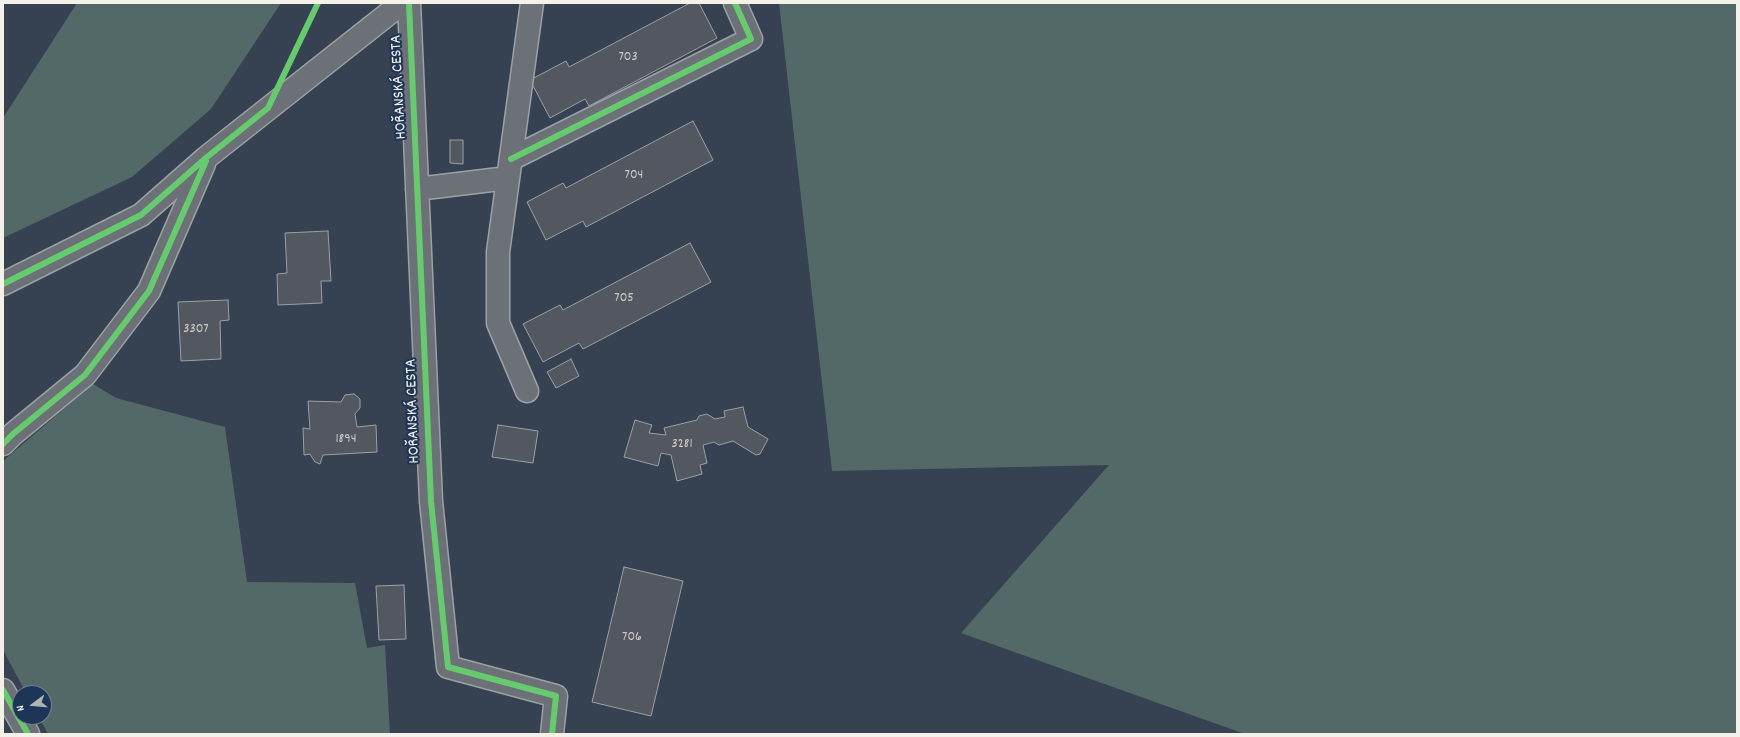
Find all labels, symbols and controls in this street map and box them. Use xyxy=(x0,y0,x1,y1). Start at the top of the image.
street label: HOŘANSKÁ CESTA xyxy=(388,34,412,140)
house number: 703 xyxy=(618,50,638,66)
house number: 704 xyxy=(625,168,643,184)
house number: 705 xyxy=(614,291,634,307)
house number: 3307 xyxy=(183,322,209,338)
street label: HOŘANSKÁ CESTA xyxy=(403,358,425,464)
house number: 1894 xyxy=(336,432,356,448)
house number: 3281 xyxy=(671,437,693,453)
house number: 706 xyxy=(622,630,642,646)
north arrow xyxy=(12,685,52,725)
text: N xyxy=(13,703,30,713)

